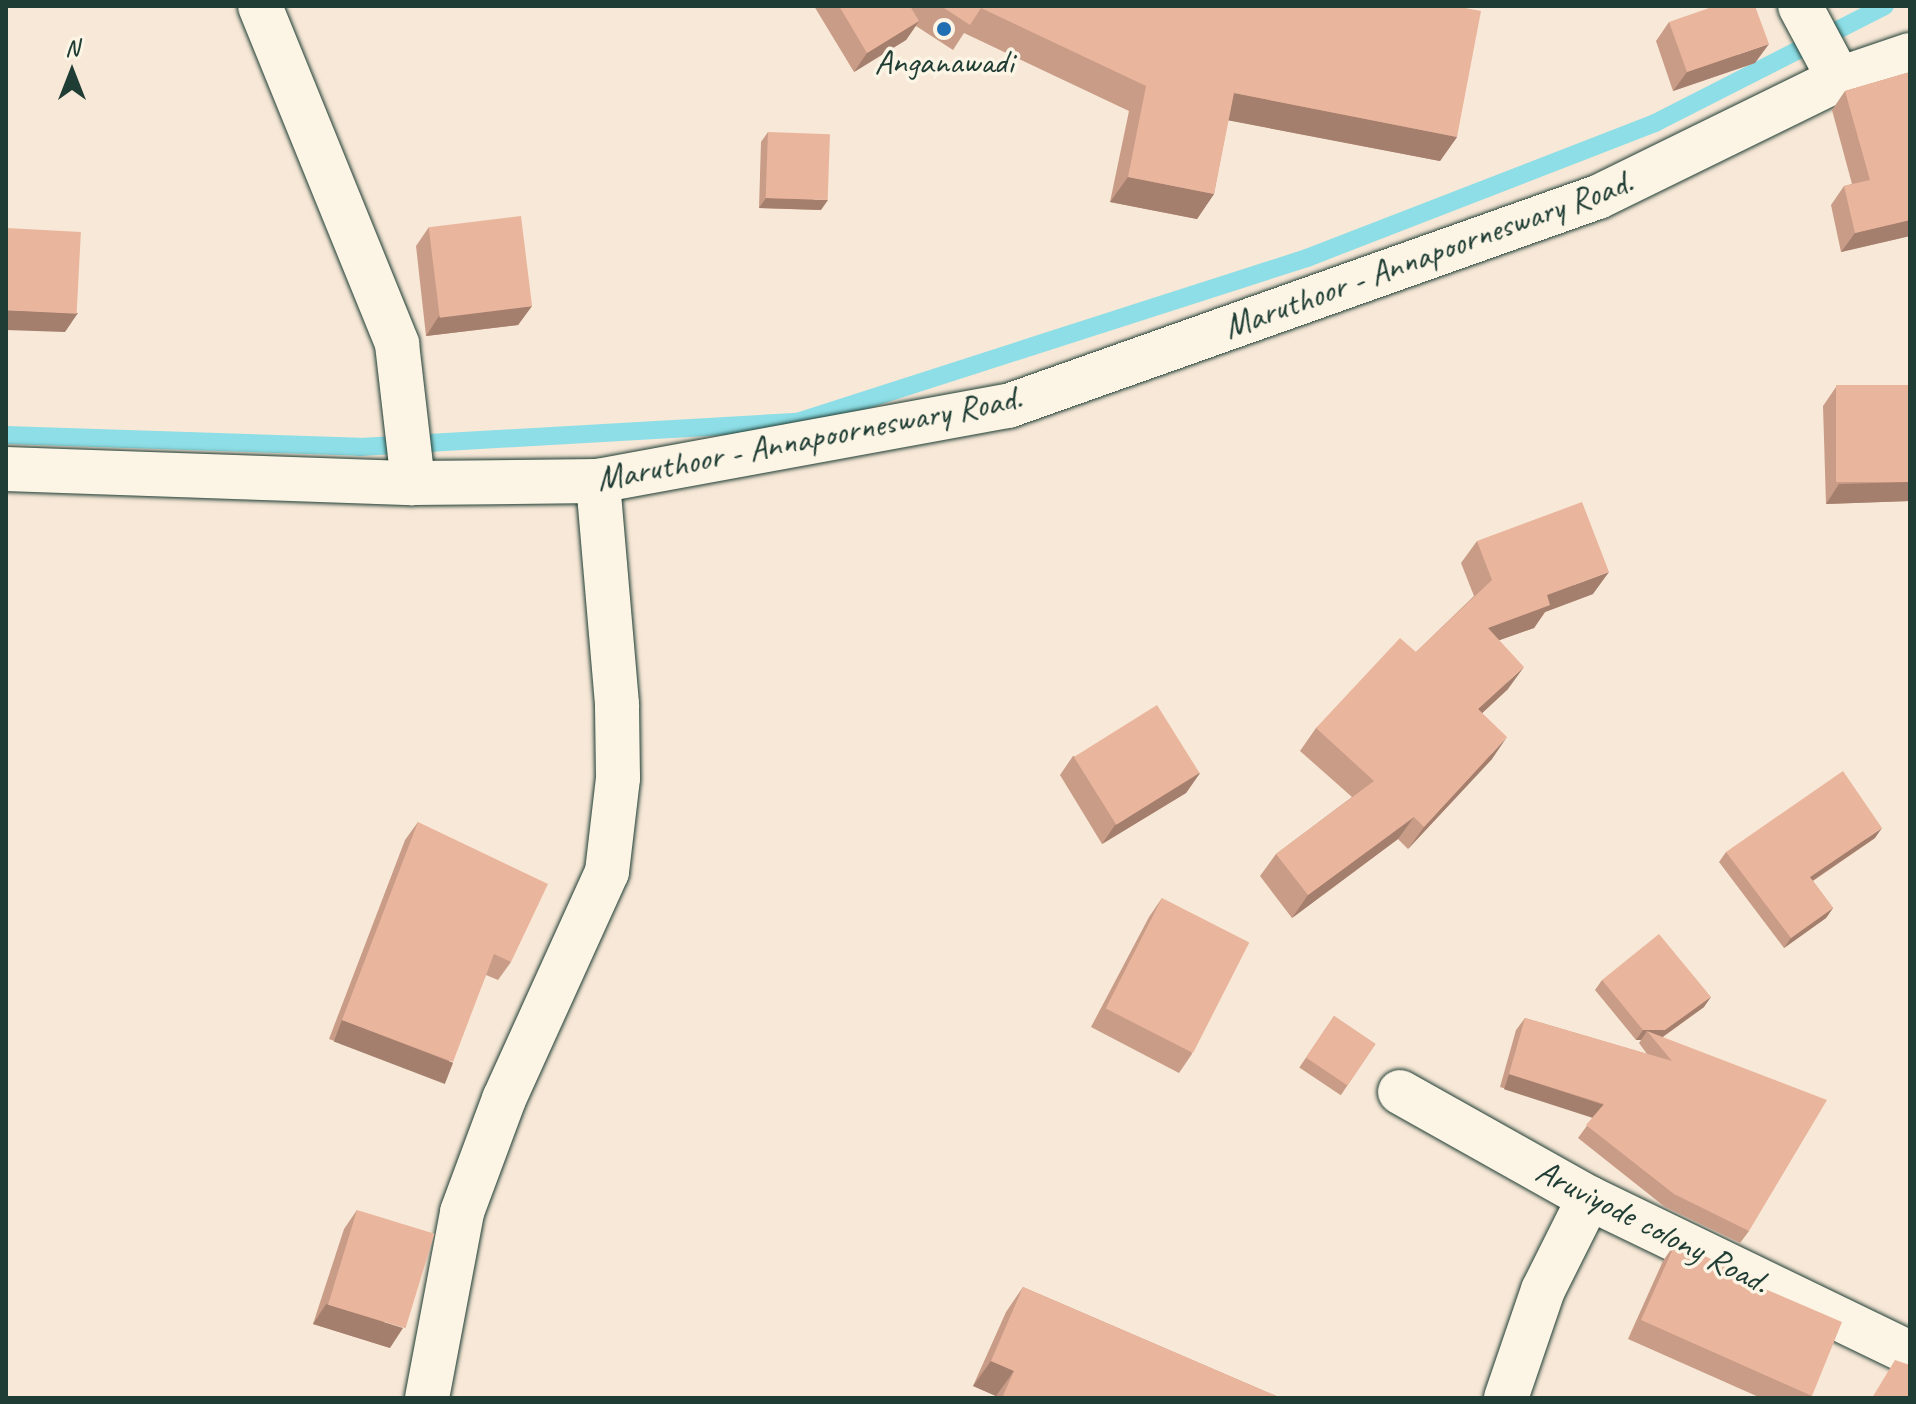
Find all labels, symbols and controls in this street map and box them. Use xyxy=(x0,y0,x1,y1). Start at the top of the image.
marker: Anganawadi xyxy=(935,20,953,38)
north arrow xyxy=(32,32,112,112)
text: N xyxy=(65,34,79,62)
place label: Anganawadi xyxy=(874,42,1014,82)
street label: Maruthoor - Annapoorneswary Road. xyxy=(1219,161,1637,347)
street label: Maruthoor - Annapoorneswary Road. xyxy=(594,377,1024,499)
street label: Aruviyode colony Road. xyxy=(1530,1150,1776,1302)

